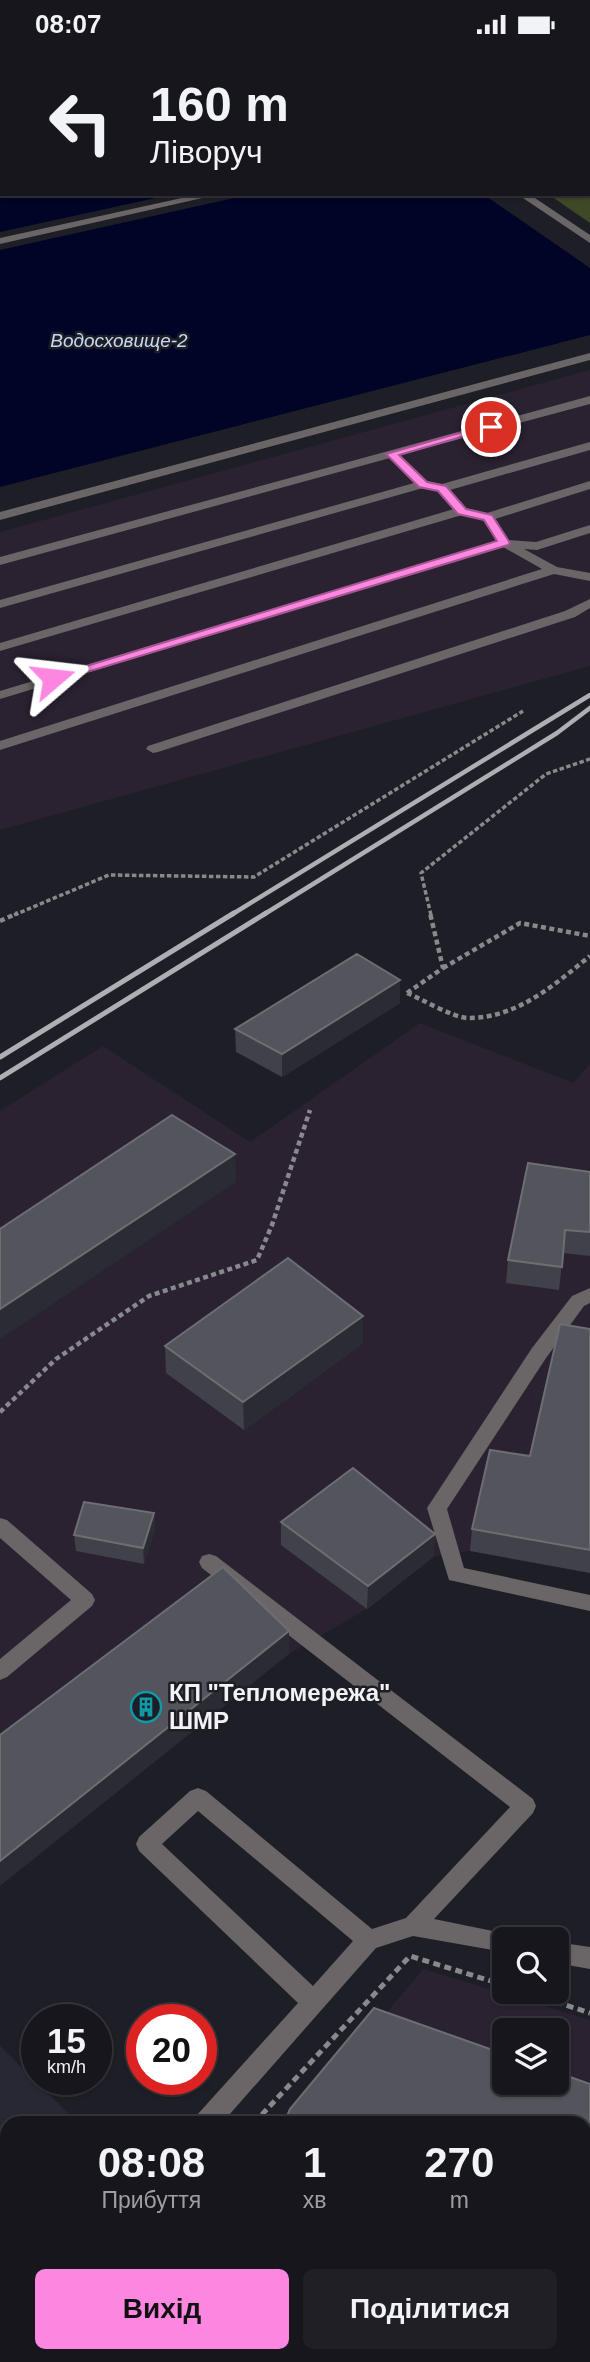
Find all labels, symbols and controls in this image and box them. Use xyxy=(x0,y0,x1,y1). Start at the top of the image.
text: 08:07 xyxy=(35,9,102,39)
icon: left xyxy=(35,77,126,168)
text: 160 m xyxy=(150,77,289,131)
text: Ліворуч xyxy=(150,134,263,170)
water label: Водосховище-2 xyxy=(50,330,188,351)
pin xyxy=(461,397,521,457)
icon: arrive xyxy=(472,408,510,446)
position arrow xyxy=(16,641,90,715)
place label: КП "Тепломережа" ШМР xyxy=(169,1679,390,1734)
building icon: КП "Тепломережа" ШМР xyxy=(129,1690,163,1724)
map controls xyxy=(492,1927,569,2095)
button: search xyxy=(492,1927,569,2004)
speed limit sign: 20 xyxy=(126,2004,217,2095)
button: layers xyxy=(492,2018,569,2095)
text: 15 xyxy=(47,2021,86,2060)
text: km/h xyxy=(47,2057,86,2077)
text: 08:08 xyxy=(98,2139,205,2186)
text: 1 xyxy=(303,2139,326,2186)
text: 270 xyxy=(424,2139,494,2186)
text: Прибуття xyxy=(101,2187,201,2213)
text: хв xyxy=(303,2187,327,2213)
text: m xyxy=(450,2187,469,2213)
button: Вихід xyxy=(35,2269,289,2349)
button: Поділитися xyxy=(303,2269,557,2349)

